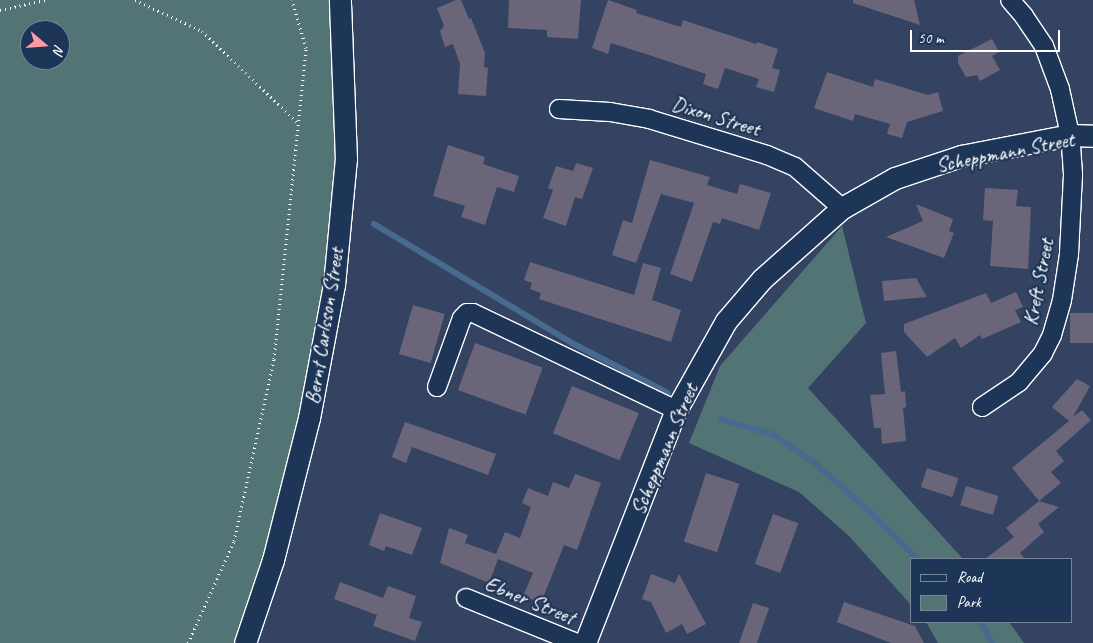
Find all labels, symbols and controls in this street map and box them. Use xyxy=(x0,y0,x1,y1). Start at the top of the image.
north arrow xyxy=(20,20,70,70)
scale bar xyxy=(913,20,1063,52)
text: 50 m xyxy=(918,29,944,48)
text: N xyxy=(49,43,68,56)
street label: Dixon Street xyxy=(669,91,763,141)
street label: Scheppmann Street xyxy=(934,126,1076,178)
street label: Kreft Street xyxy=(1017,236,1059,328)
street label: Bernt Carlsson Street xyxy=(299,246,349,406)
street label: Scheppmann Street xyxy=(625,379,703,519)
legend xyxy=(910,558,1073,623)
text: Road xyxy=(957,568,982,587)
street label: Ebner Street xyxy=(481,571,579,629)
text: Park xyxy=(957,593,981,612)

